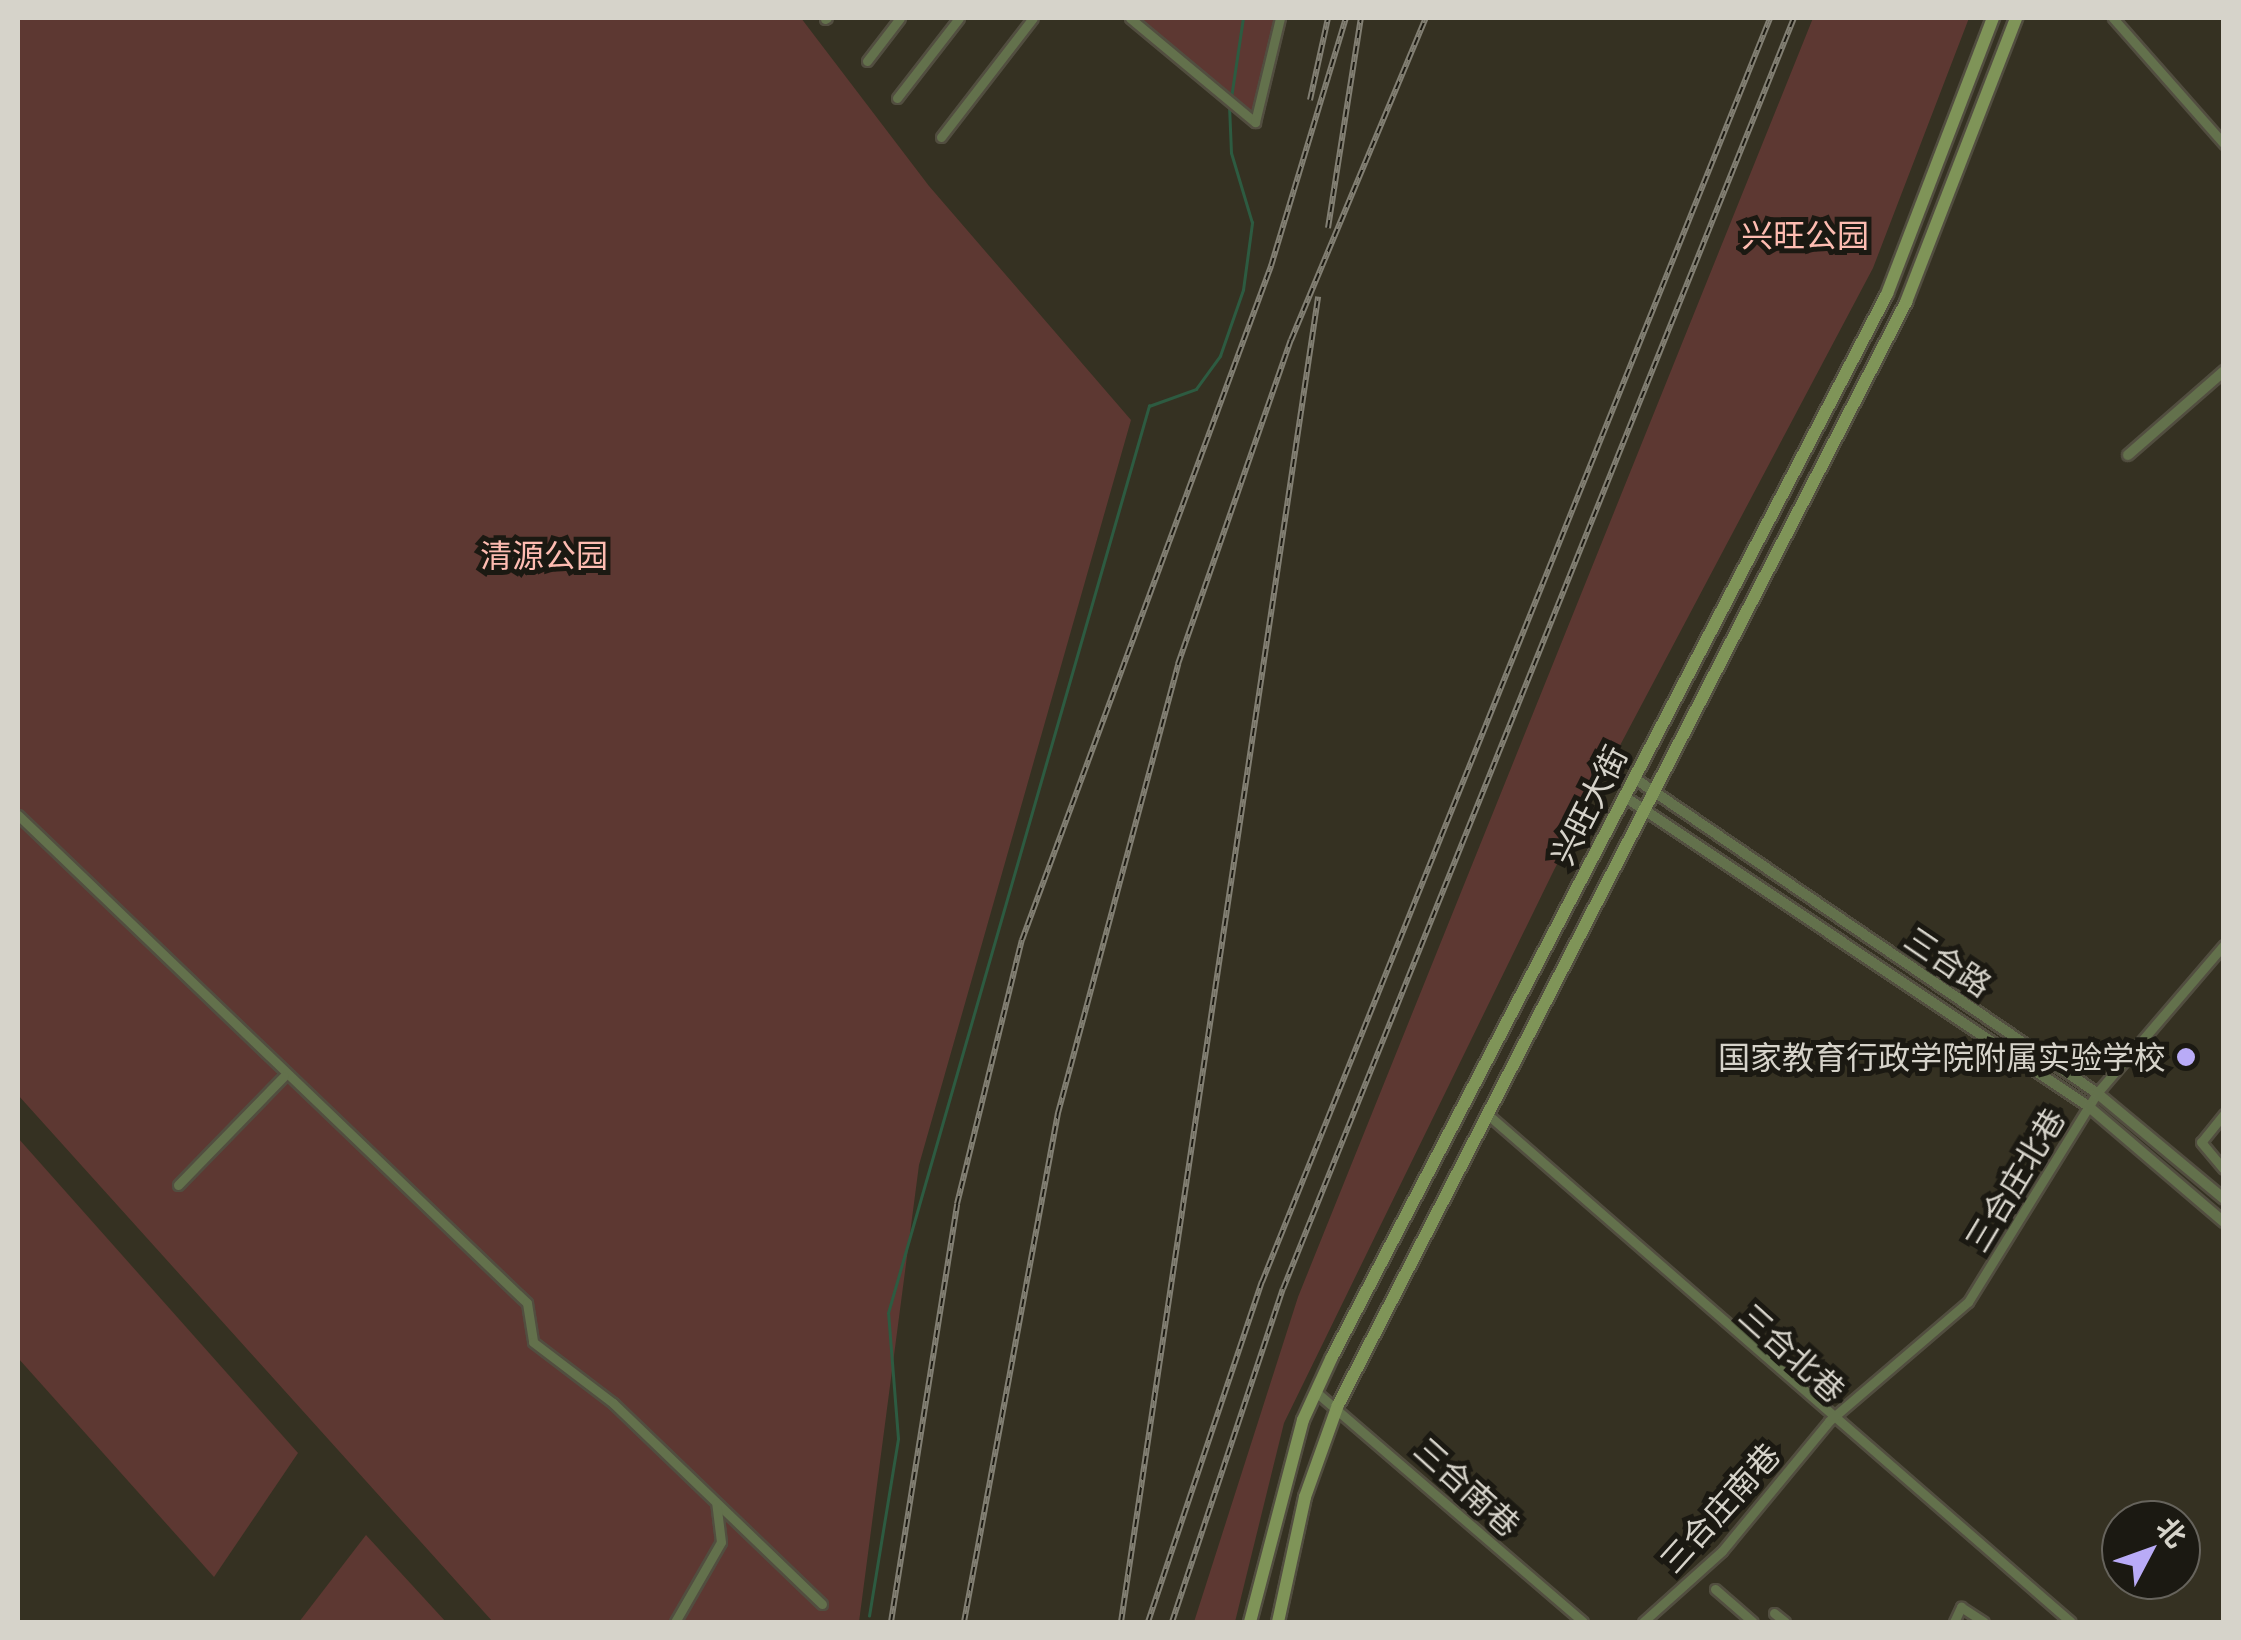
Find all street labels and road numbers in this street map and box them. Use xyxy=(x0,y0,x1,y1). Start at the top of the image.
street label: 兴旺大街 xyxy=(1543,739,1635,871)
street label: 三合路 xyxy=(1897,919,1999,1005)
street label: 三合庄北巷 xyxy=(1957,1102,2073,1258)
street label: 三合北巷 xyxy=(1732,1296,1852,1410)
street label: 三合南巷 xyxy=(1407,1430,1527,1544)
street label: 三合庄南巷 xyxy=(1652,1436,1788,1580)

